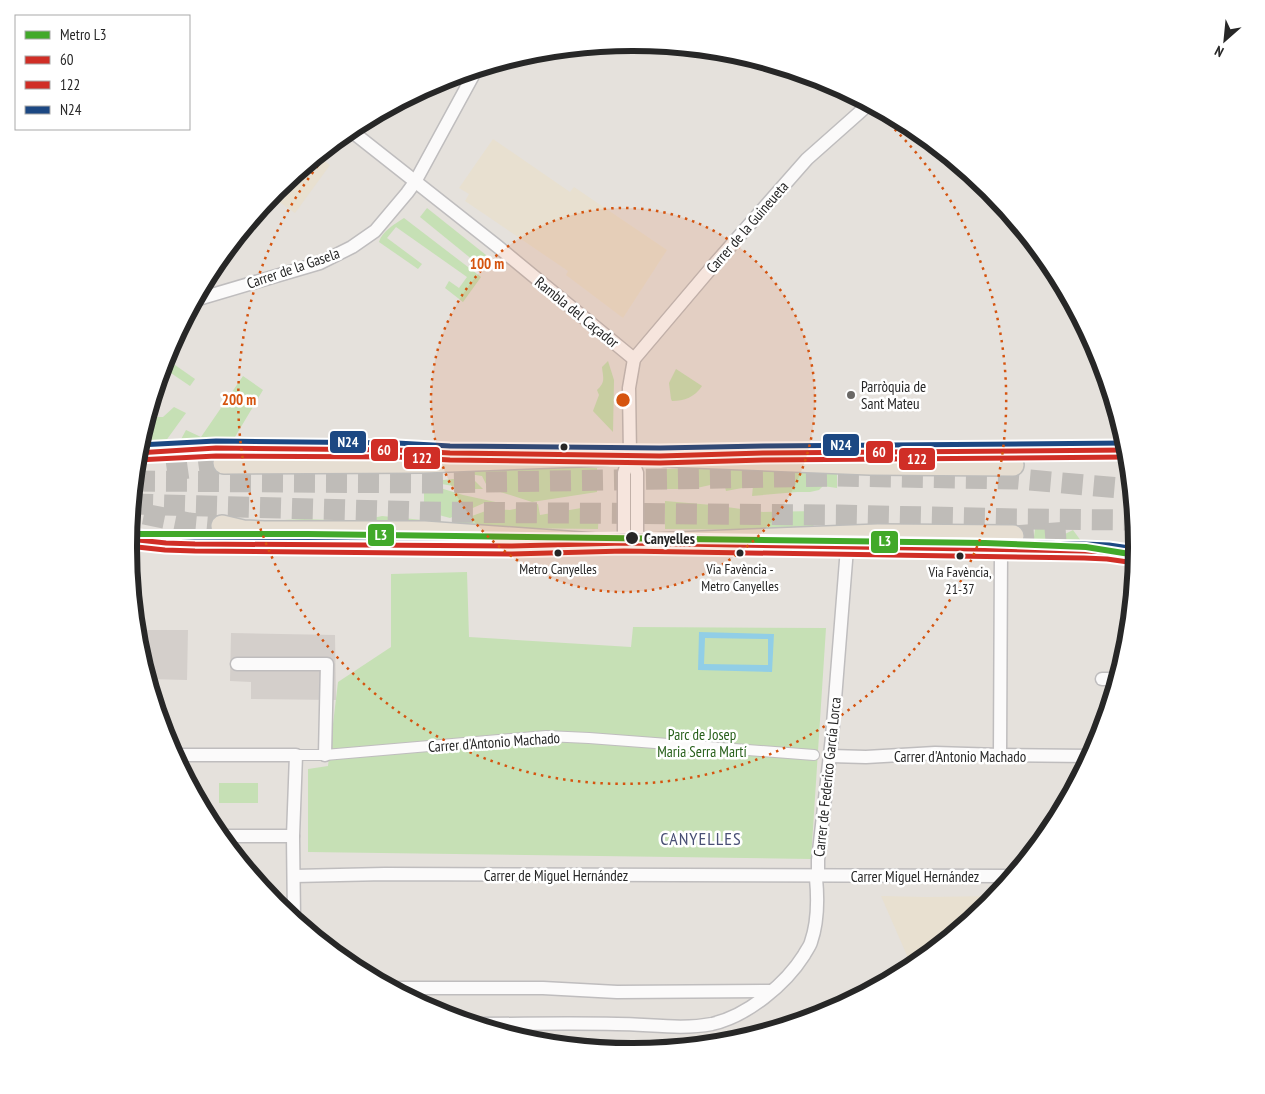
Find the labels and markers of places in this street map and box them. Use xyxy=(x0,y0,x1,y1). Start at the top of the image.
place label: Parròquia de Sant Mateu xyxy=(861,377,926,413)
marker: Parròquia de Sant Mateu xyxy=(845,389,857,401)
centre of rings xyxy=(614,391,632,409)
unlabelled marker xyxy=(559,442,569,452)
place label: Canyelles xyxy=(644,529,695,548)
marker: Canyelles xyxy=(624,530,640,546)
marker: Metro Canyelles xyxy=(553,548,563,558)
marker: Via Favència - Metro Canyelles xyxy=(735,548,745,558)
marker: Via Favència, 21-37 xyxy=(955,551,965,561)
place label: Metro Canyelles xyxy=(519,560,597,578)
place label: Via Favència - Metro Canyelles xyxy=(701,560,779,595)
place label: Via Favència, 21-37 xyxy=(927,563,992,598)

